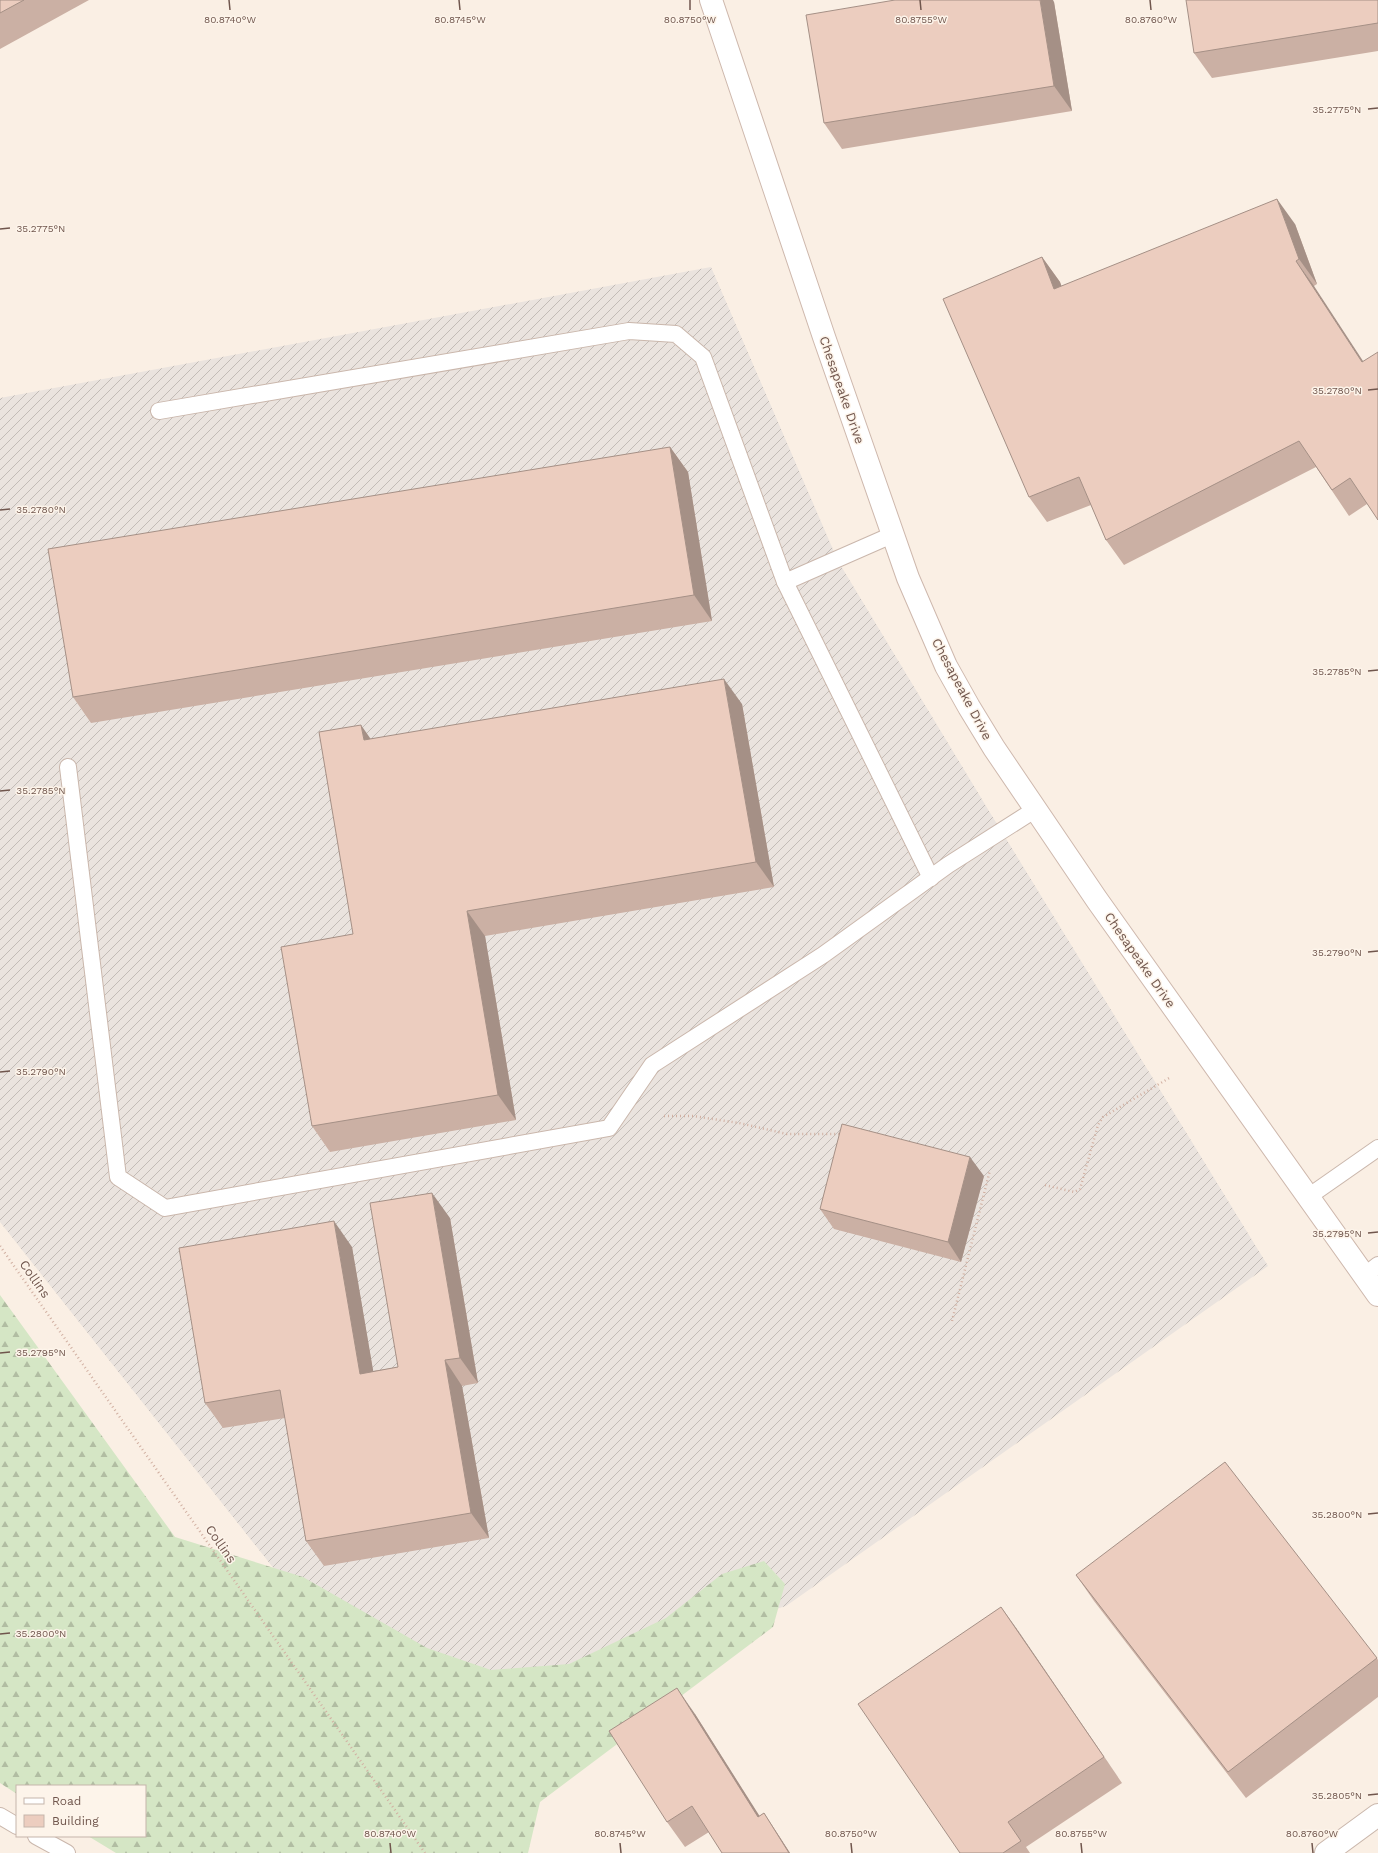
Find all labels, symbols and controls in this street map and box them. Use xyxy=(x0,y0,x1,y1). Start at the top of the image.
text: 80.8740°W xyxy=(204,14,256,25)
text: 80.8745°W xyxy=(434,14,486,25)
text: 80.8750°W xyxy=(664,14,717,25)
text: 80.8755°W xyxy=(895,14,947,25)
text: 80.8760°W xyxy=(1125,14,1178,25)
text: 35.2775°N xyxy=(1313,104,1361,115)
text: 35.2775°N xyxy=(17,223,65,234)
street label: Chesapeake Drive xyxy=(816,334,868,446)
text: 35.2780°N xyxy=(1312,385,1362,396)
text: 35.2780°N xyxy=(16,504,66,515)
street label: Chesapeake Drive xyxy=(929,636,995,742)
text: 35.2785°N xyxy=(1312,666,1362,677)
text: 35.2785°N xyxy=(16,785,66,796)
street label: Chesapeake Drive xyxy=(1101,909,1179,1011)
text: 35.2790°N xyxy=(1312,947,1362,958)
text: 35.2790°N xyxy=(16,1066,66,1077)
text: 35.2795°N xyxy=(1312,1228,1362,1239)
street label: Collins xyxy=(17,1257,54,1301)
text: 35.2795°N xyxy=(16,1347,66,1358)
text: 35.2800°N xyxy=(1312,1509,1362,1520)
street label: Collins xyxy=(203,1522,240,1566)
text: 35.2800°N xyxy=(16,1628,66,1639)
legend xyxy=(16,1785,146,1837)
text: 35.2805°N xyxy=(1312,1790,1362,1801)
text: Road xyxy=(52,1794,81,1808)
text: Building xyxy=(52,1814,99,1828)
text: 80.8740°W xyxy=(364,1828,416,1839)
text: 80.8745°W xyxy=(594,1828,646,1839)
text: 80.8750°W xyxy=(825,1828,878,1839)
text: 80.8755°W xyxy=(1055,1828,1107,1839)
text: 80.8760°W xyxy=(1286,1828,1339,1839)

